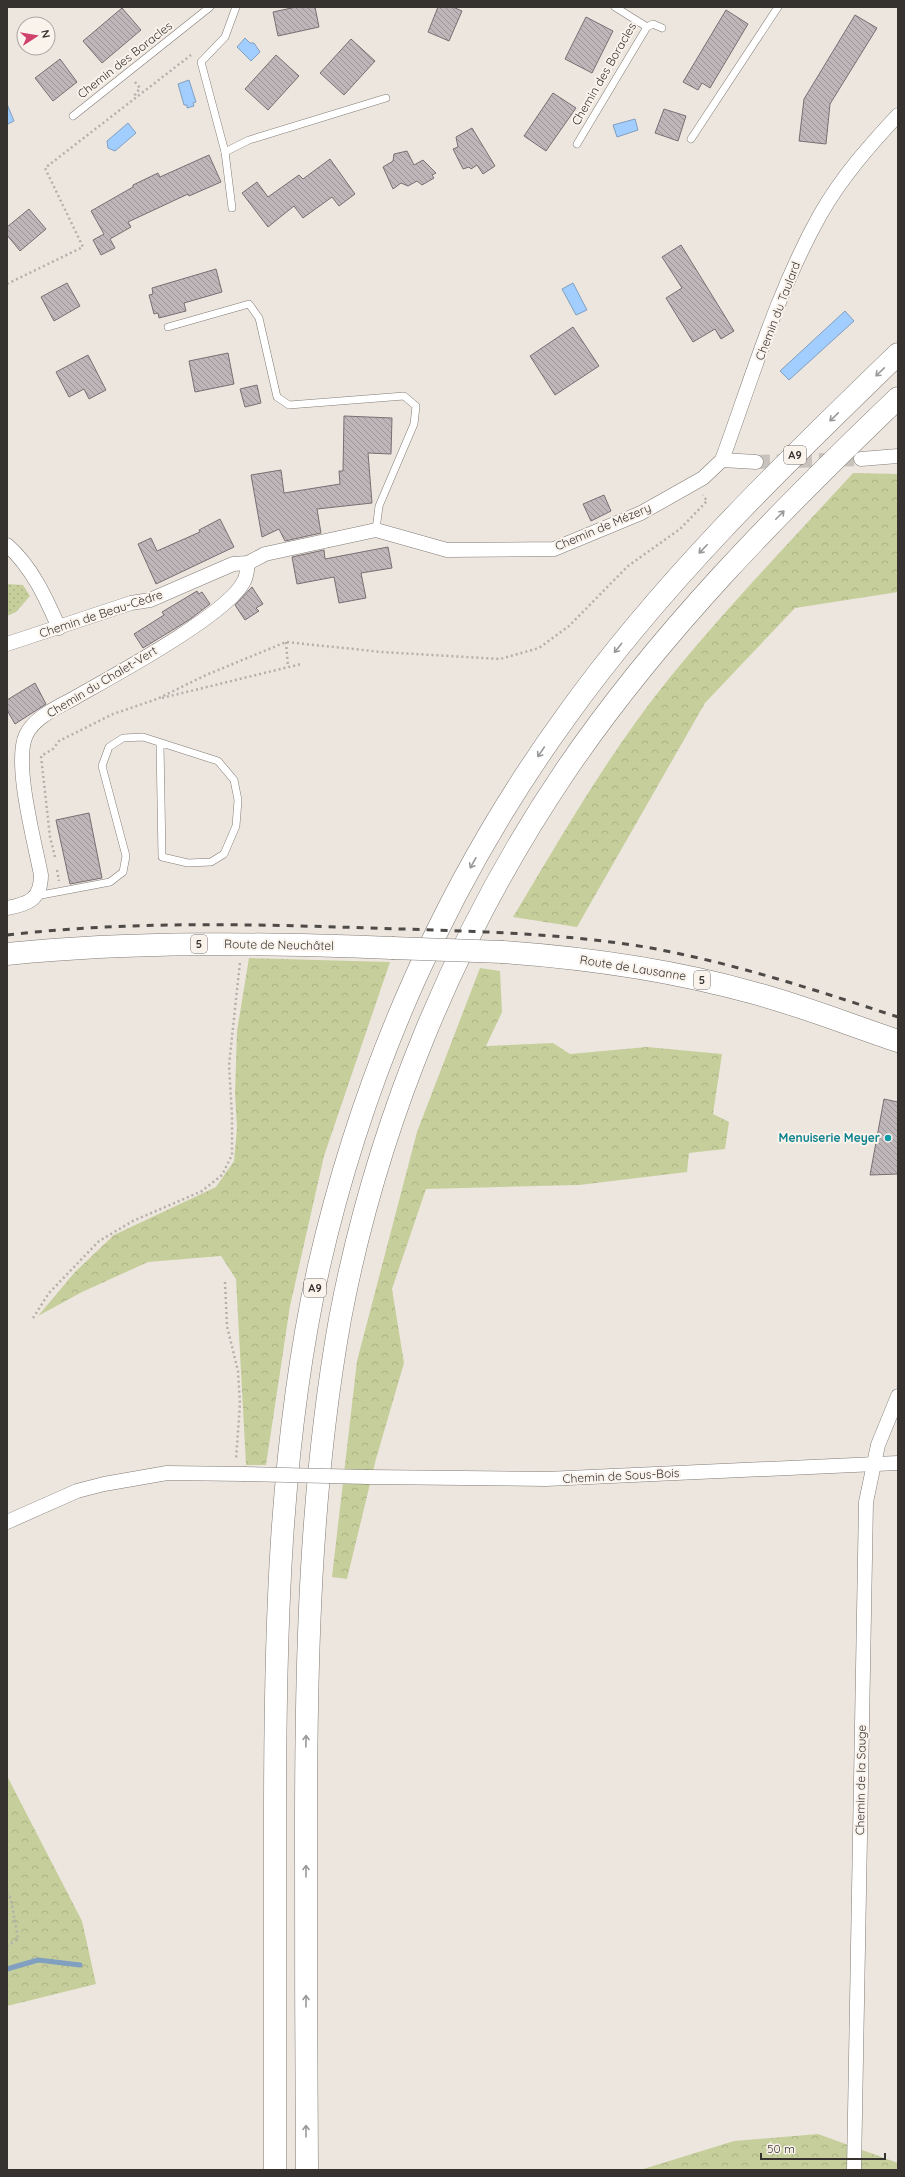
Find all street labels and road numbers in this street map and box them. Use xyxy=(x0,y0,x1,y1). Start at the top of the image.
street label: Chemin des Boracles xyxy=(74,18,175,101)
street label: Chemin des Boracles xyxy=(568,19,639,128)
street label: Chemin du Taulard xyxy=(752,259,803,362)
road number: A9 xyxy=(784,446,806,464)
street label: Chemin de Mézery xyxy=(552,500,653,554)
street label: Chemin de Beau-Cèdre xyxy=(37,586,165,641)
street label: Chemin du Chalet-Vert xyxy=(44,643,160,720)
road number: 5 xyxy=(191,935,207,953)
street label: Route de Neuchâtel xyxy=(224,936,334,953)
street label: Route de Lausanne xyxy=(579,952,688,983)
road number: 5 xyxy=(694,971,710,989)
road number: A9 xyxy=(304,1279,326,1297)
street label: Chemin de Sous-Bois xyxy=(562,1465,680,1486)
street label: Chemin de la Sauge xyxy=(852,1724,869,1835)

